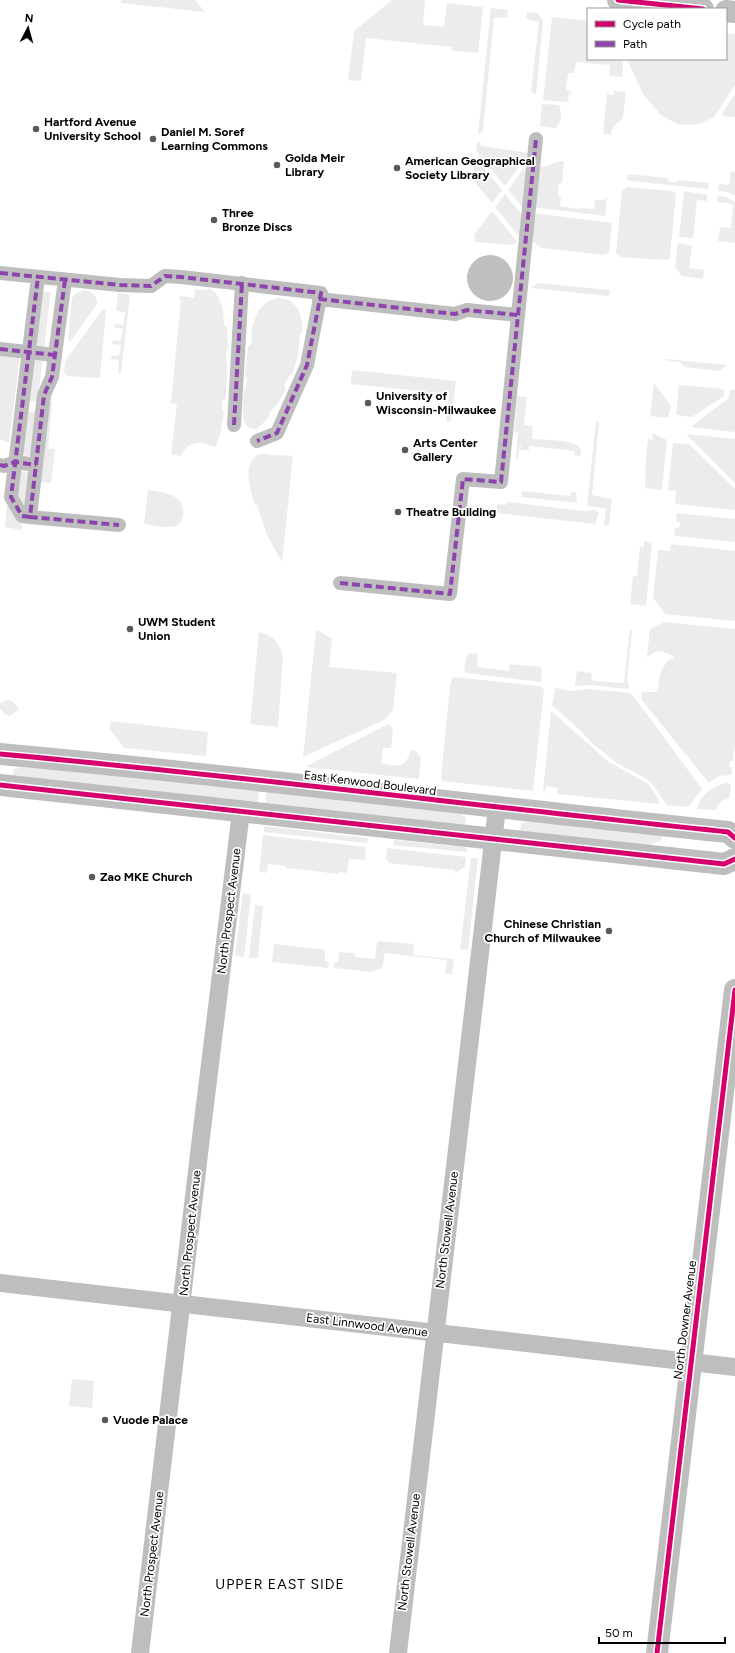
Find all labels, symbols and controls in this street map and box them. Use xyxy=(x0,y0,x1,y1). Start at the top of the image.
north arrow xyxy=(8,8,48,48)
legend xyxy=(587,8,727,60)
text: N xyxy=(24,12,34,25)
text: Cycle path xyxy=(623,17,681,31)
text: Path xyxy=(623,37,647,51)
place label: Hartford Avenue University School xyxy=(44,115,141,143)
marker: Hartford Avenue University School xyxy=(31,124,41,134)
place label: Daniel M. Soref Learning Commons xyxy=(161,125,268,153)
marker: Daniel M. Soref Learning Commons xyxy=(148,134,158,144)
place label: Golda Meir Library xyxy=(285,151,345,179)
place label: American Geographical Society Library xyxy=(405,154,535,182)
marker: Golda Meir Library xyxy=(272,160,282,170)
marker: American Geographical Society Library xyxy=(392,163,402,173)
place label: Three Bronze Discs xyxy=(222,206,293,234)
marker: Three Bronze Discs xyxy=(209,215,219,225)
place label: University of Wisconsin-Milwaukee xyxy=(376,389,497,417)
marker: University of Wisconsin-Milwaukee xyxy=(363,398,373,408)
place label: Arts Center Gallery xyxy=(413,436,478,464)
marker: Arts Center Gallery xyxy=(400,445,410,455)
place label: Theatre Building xyxy=(406,505,496,519)
marker: Theatre Building xyxy=(393,507,403,517)
place label: UWM Student Union xyxy=(138,615,216,643)
marker: UWM Student Union xyxy=(125,624,135,634)
street label: East Kenwood Boulevard xyxy=(303,768,437,798)
street label: North Prospect Avenue xyxy=(214,847,244,974)
place label: Zao MKE Church xyxy=(100,870,192,884)
marker: Zao MKE Church xyxy=(87,872,97,882)
place label: Chinese Christian Church of Milwaukee xyxy=(484,917,601,945)
marker: Chinese Christian Church of Milwaukee xyxy=(604,926,614,936)
street label: North Prospect Avenue xyxy=(176,1169,204,1297)
street label: North Stowell Avenue xyxy=(433,1170,461,1289)
street label: North Downer Avenue xyxy=(671,1259,699,1380)
street label: East Linnwood Avenue xyxy=(305,1311,429,1339)
place label: Vuode Palace xyxy=(113,1413,188,1427)
marker: Vuode Palace xyxy=(100,1415,110,1425)
street label: North Prospect Avenue xyxy=(137,1490,167,1617)
street label: North Stowell Avenue xyxy=(395,1492,423,1611)
district label: UPPER EAST SIDE xyxy=(215,1576,345,1593)
scale bar xyxy=(599,1619,725,1645)
text: 50 m xyxy=(605,1626,633,1640)

